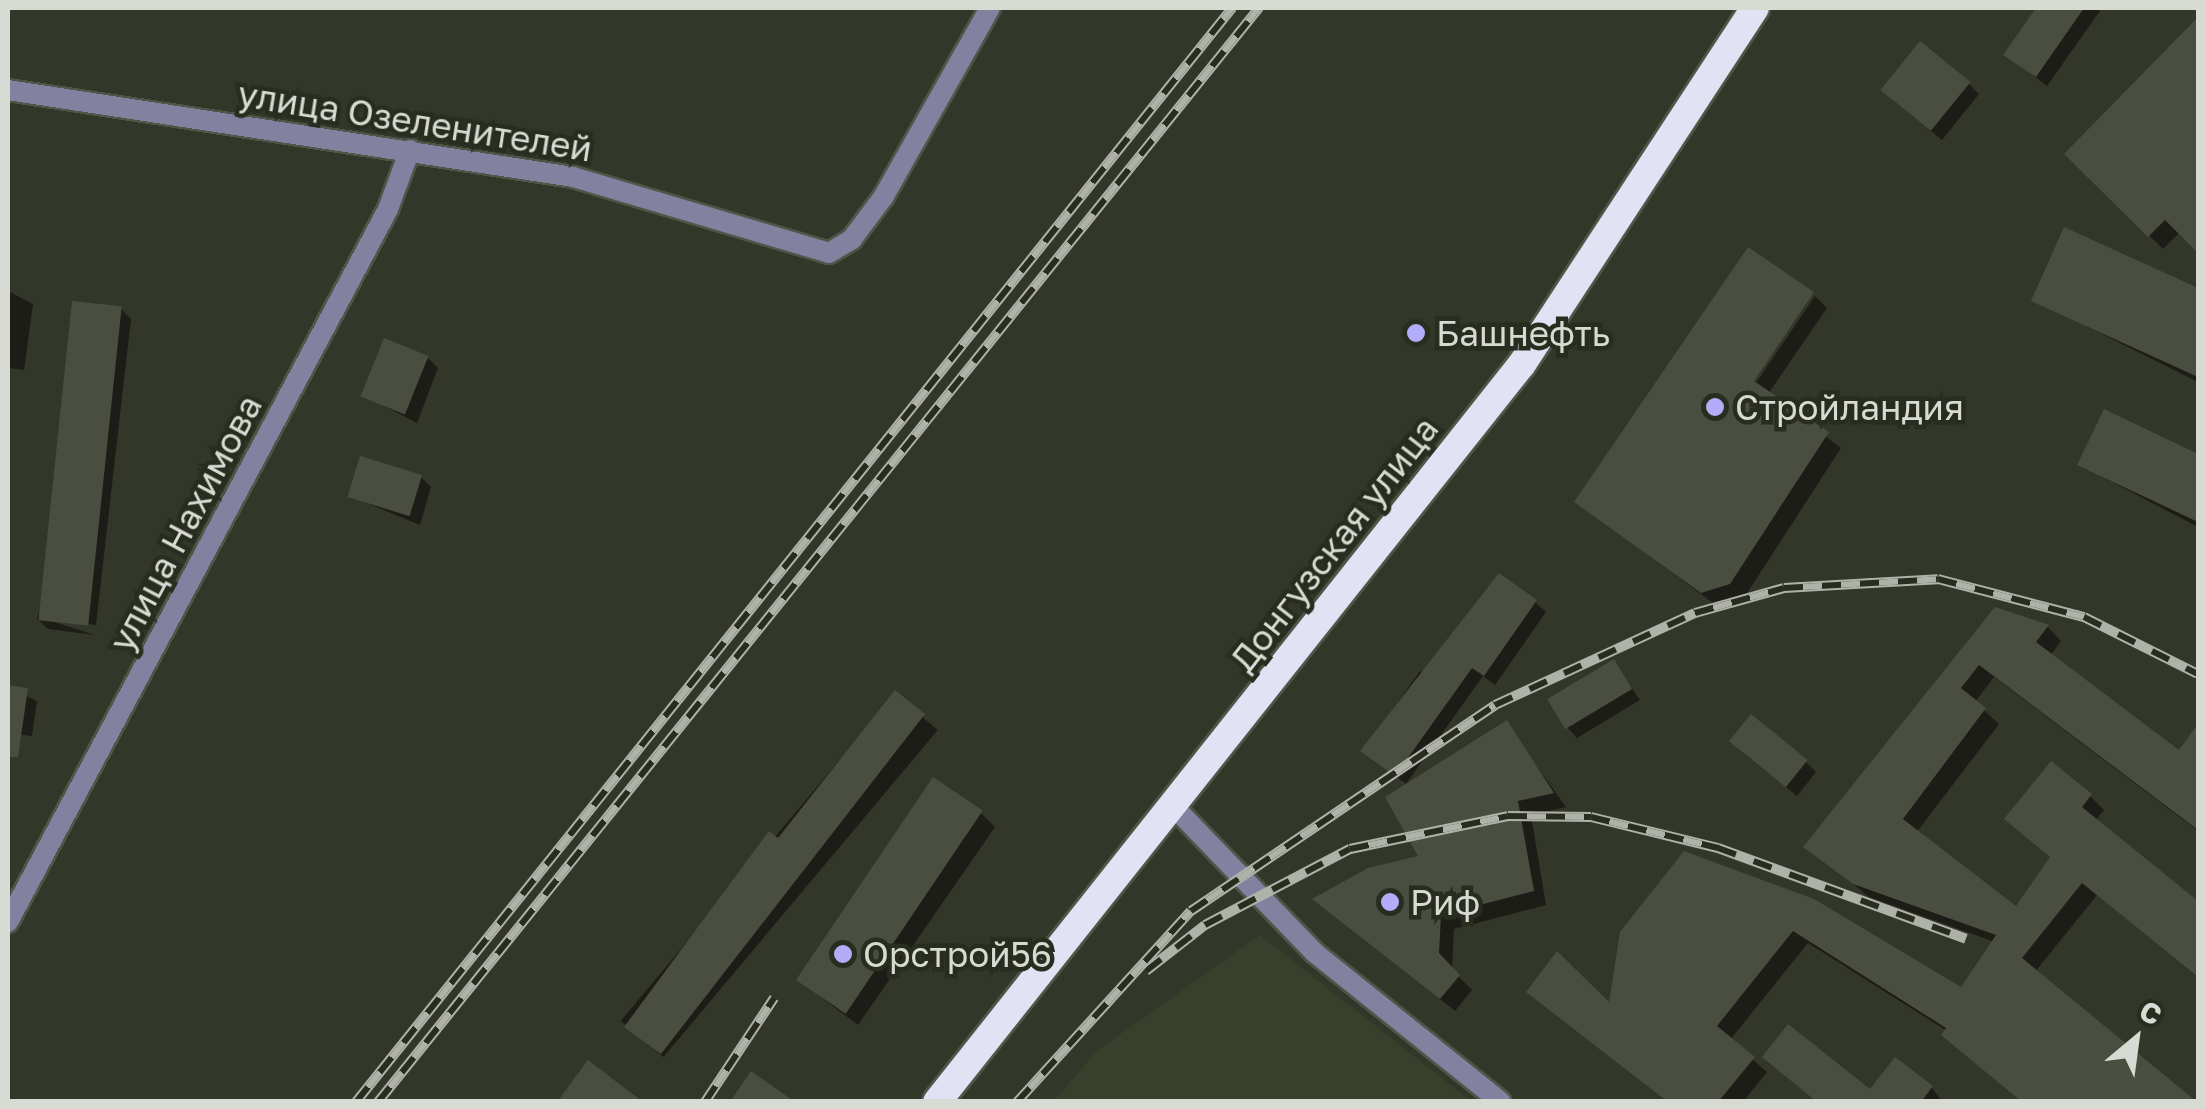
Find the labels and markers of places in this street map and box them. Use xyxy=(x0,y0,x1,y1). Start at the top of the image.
place label: Башнефть xyxy=(1436,312,1610,354)
marker: Башнефть xyxy=(1405,322,1427,344)
place label: Стройландия xyxy=(1735,386,1964,428)
marker: Стройландия xyxy=(1704,396,1726,418)
place label: Риф xyxy=(1410,881,1480,923)
marker: Риф xyxy=(1379,891,1401,913)
place label: Орстрой56 xyxy=(863,933,1052,975)
marker: Орстрой56 xyxy=(832,943,854,965)

